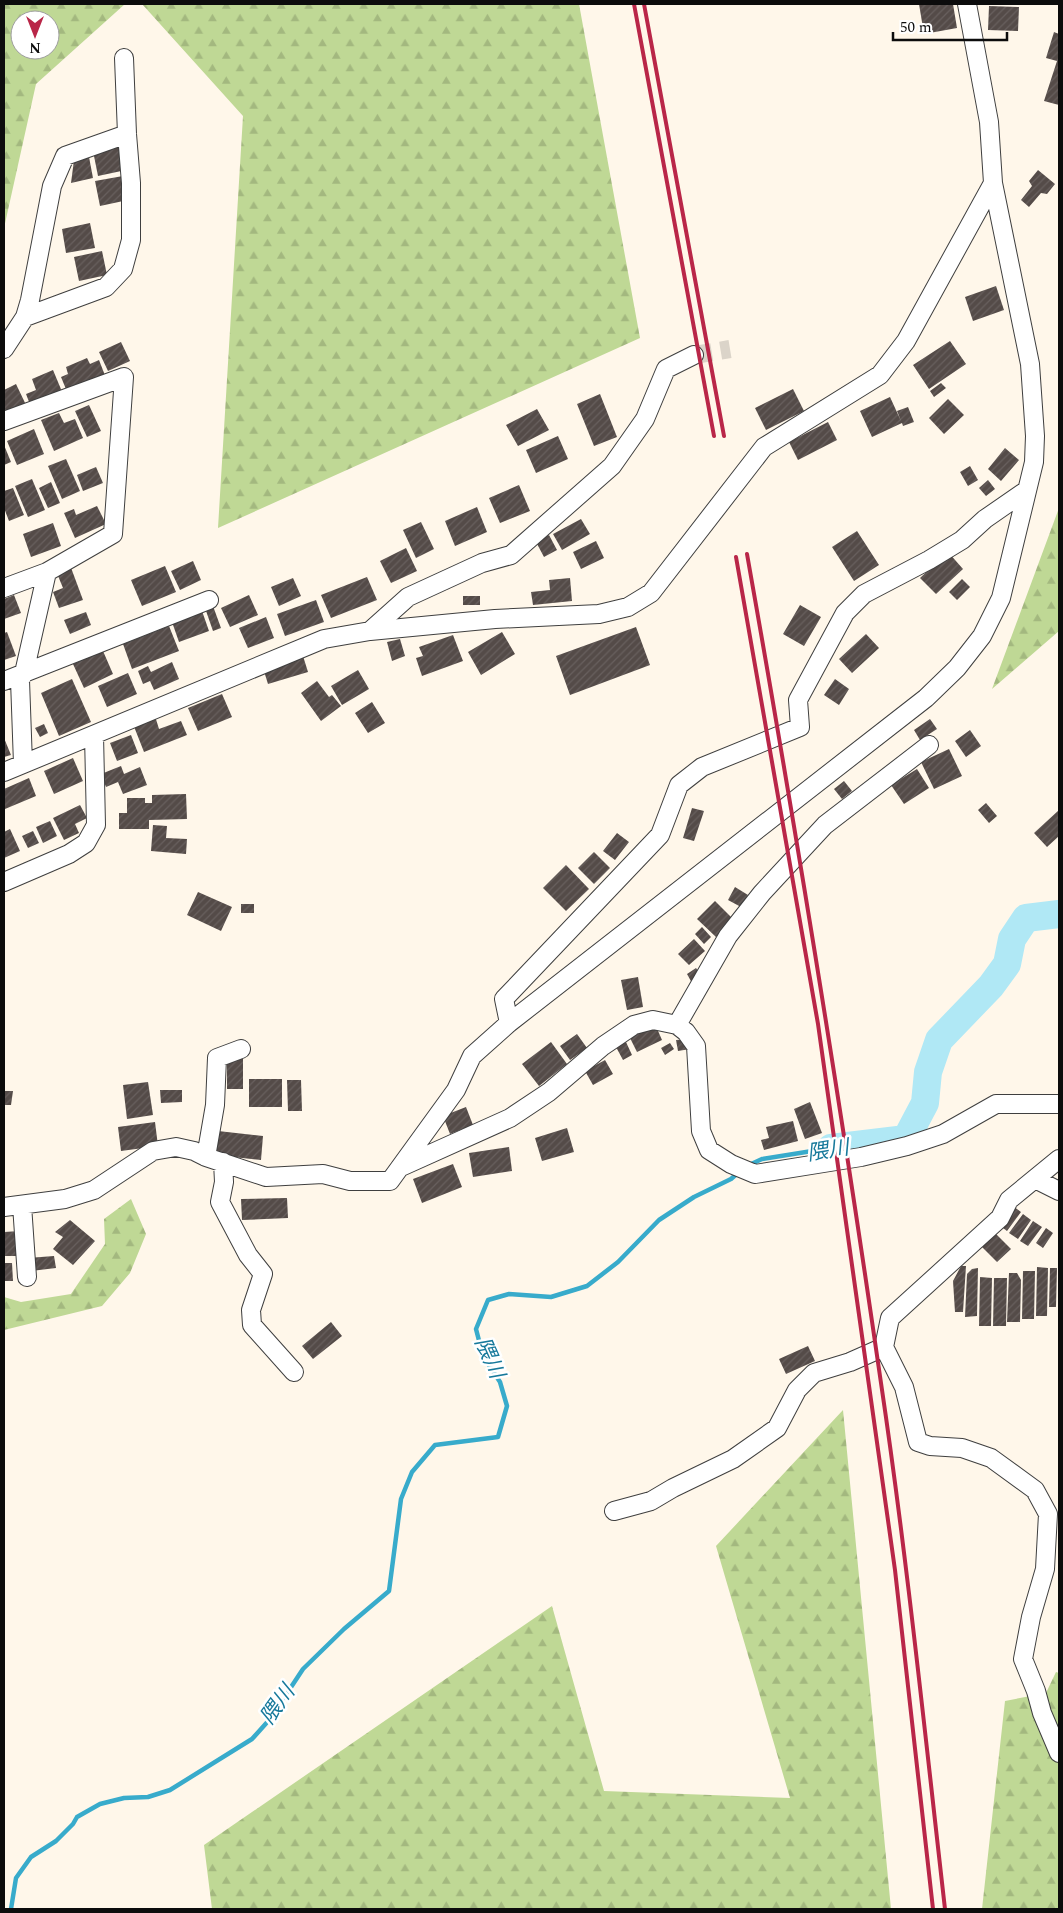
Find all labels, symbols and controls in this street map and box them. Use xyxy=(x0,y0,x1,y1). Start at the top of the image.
north arrow xyxy=(10,10,60,60)
scale bar xyxy=(893,10,1007,42)
text: 50 m xyxy=(900,16,932,39)
text: N xyxy=(29,37,41,58)
water label: 隈川 xyxy=(805,1132,853,1170)
water label: 隈川 xyxy=(466,1332,513,1386)
water label: 隈川 xyxy=(253,1677,304,1731)

